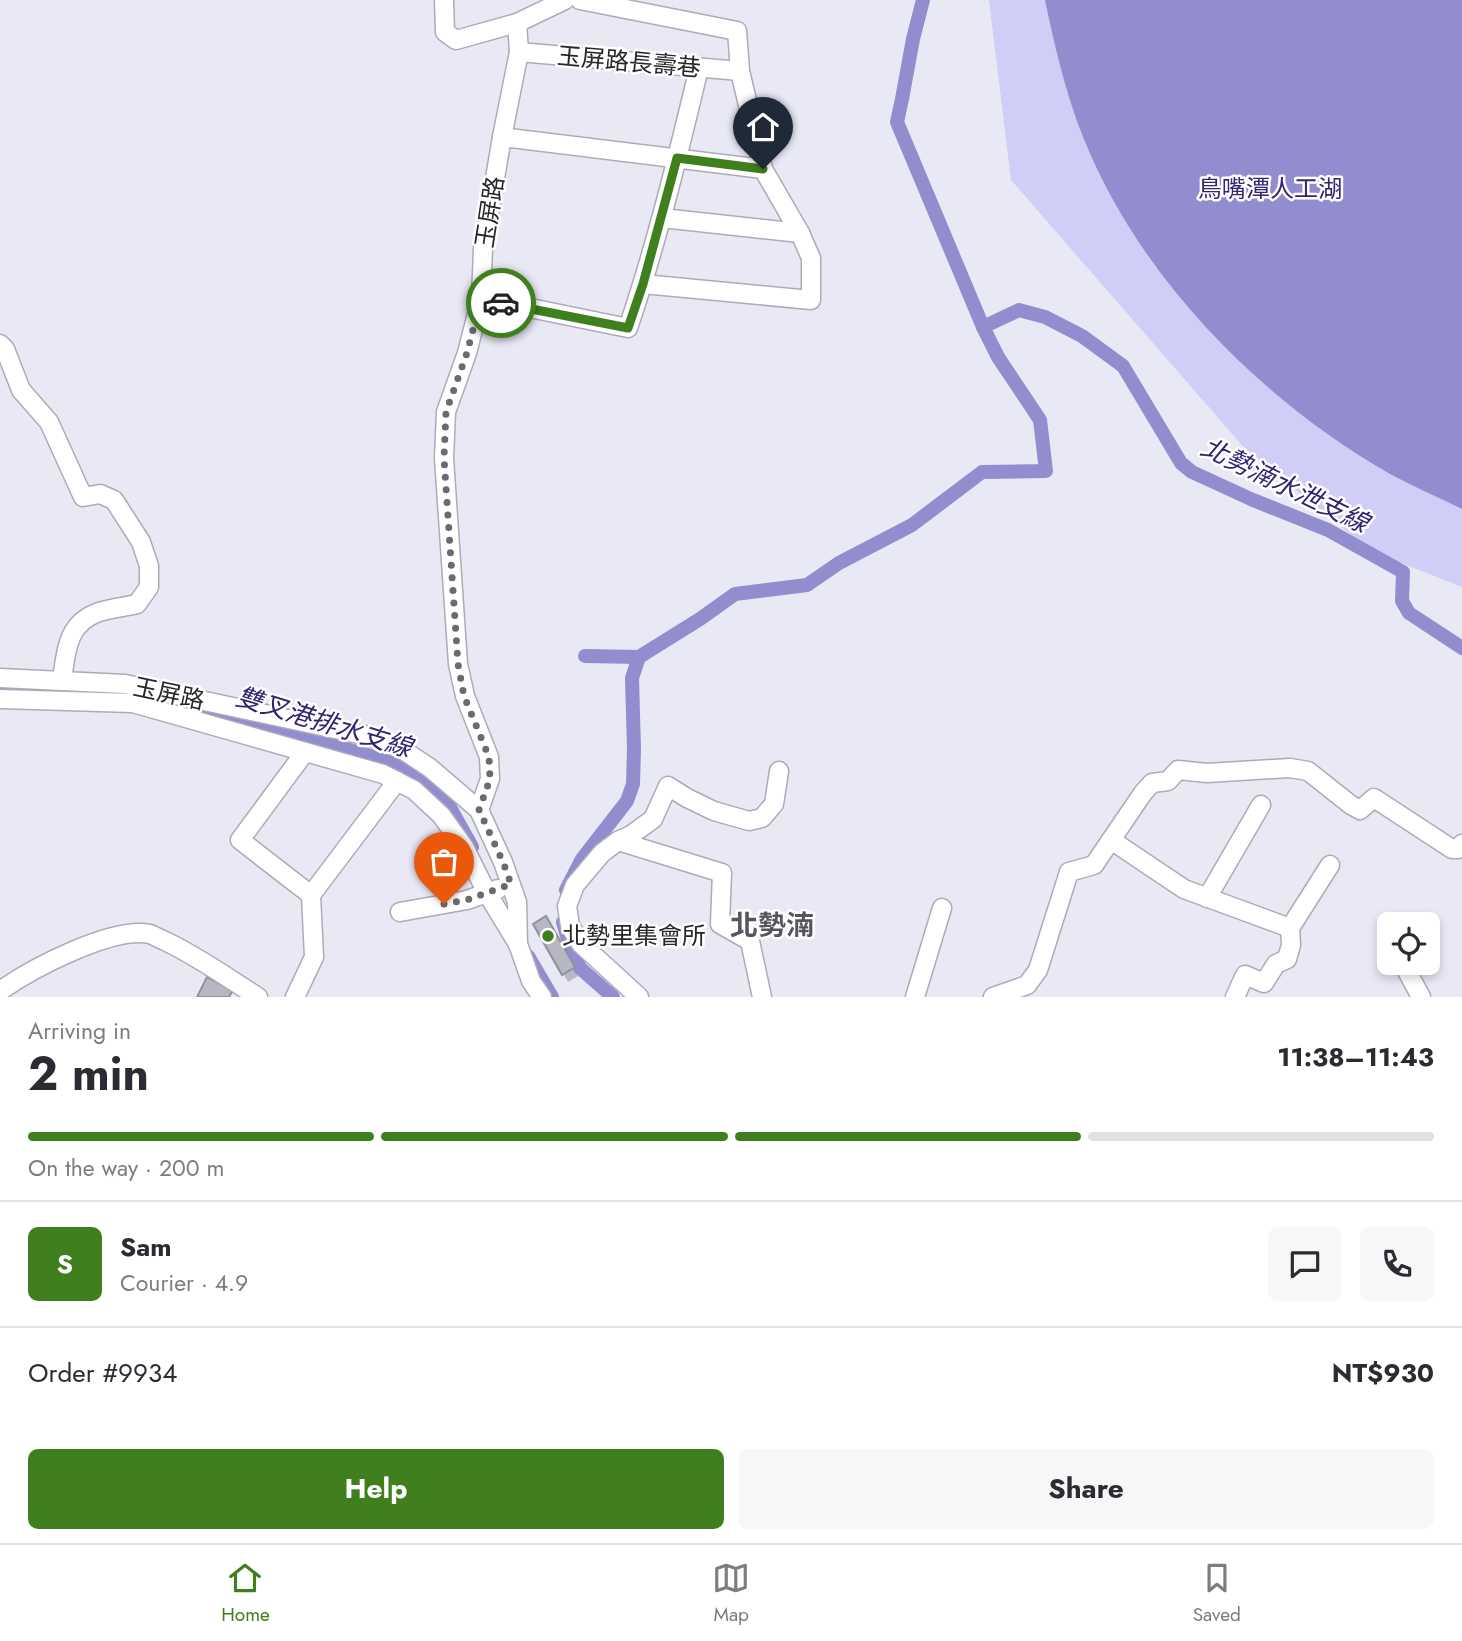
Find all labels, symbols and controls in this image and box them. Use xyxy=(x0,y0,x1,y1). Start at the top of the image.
street label: 玉屏路長壽巷 xyxy=(556,38,702,85)
pin xyxy=(733,97,793,169)
icon: home xyxy=(744,108,782,146)
park label: 鳥嘴潭人工湖 xyxy=(1198,171,1342,206)
street label: 玉屏路 xyxy=(467,174,512,250)
courier xyxy=(466,268,536,338)
icon: car xyxy=(482,284,520,322)
water label: 北勢湳水泄支線 xyxy=(1195,428,1378,543)
street label: 玉屏路 xyxy=(130,669,208,718)
water label: 雙叉港排水支線 xyxy=(231,677,419,768)
pin xyxy=(414,832,474,904)
icon: bag xyxy=(425,843,463,881)
district label: 北勢湳 xyxy=(730,905,814,946)
map controls xyxy=(1377,912,1440,975)
button: locate xyxy=(1377,912,1440,975)
place label: 北勢里集會所 xyxy=(562,918,706,953)
marker: 北勢里集會所 xyxy=(540,928,556,944)
text: Arriving in xyxy=(28,1014,131,1048)
text: 11:38–11:43 xyxy=(1277,1038,1434,1076)
text: 2 min xyxy=(28,1041,149,1107)
text: On the way · 200 m xyxy=(28,1151,224,1185)
button: chat xyxy=(1268,1227,1342,1301)
button: phone xyxy=(1360,1227,1434,1301)
text: Sam xyxy=(120,1228,172,1266)
text: S xyxy=(57,1245,73,1283)
text: Courier · 4.9 xyxy=(120,1266,248,1300)
text: Order #9934 xyxy=(28,1354,177,1392)
text: NT$930 xyxy=(1332,1354,1434,1392)
button: Help xyxy=(28,1449,724,1529)
button: Share xyxy=(738,1449,1434,1529)
tab: Home xyxy=(221,1559,270,1628)
tab: Map xyxy=(712,1559,750,1628)
tab: Saved xyxy=(1193,1559,1241,1628)

